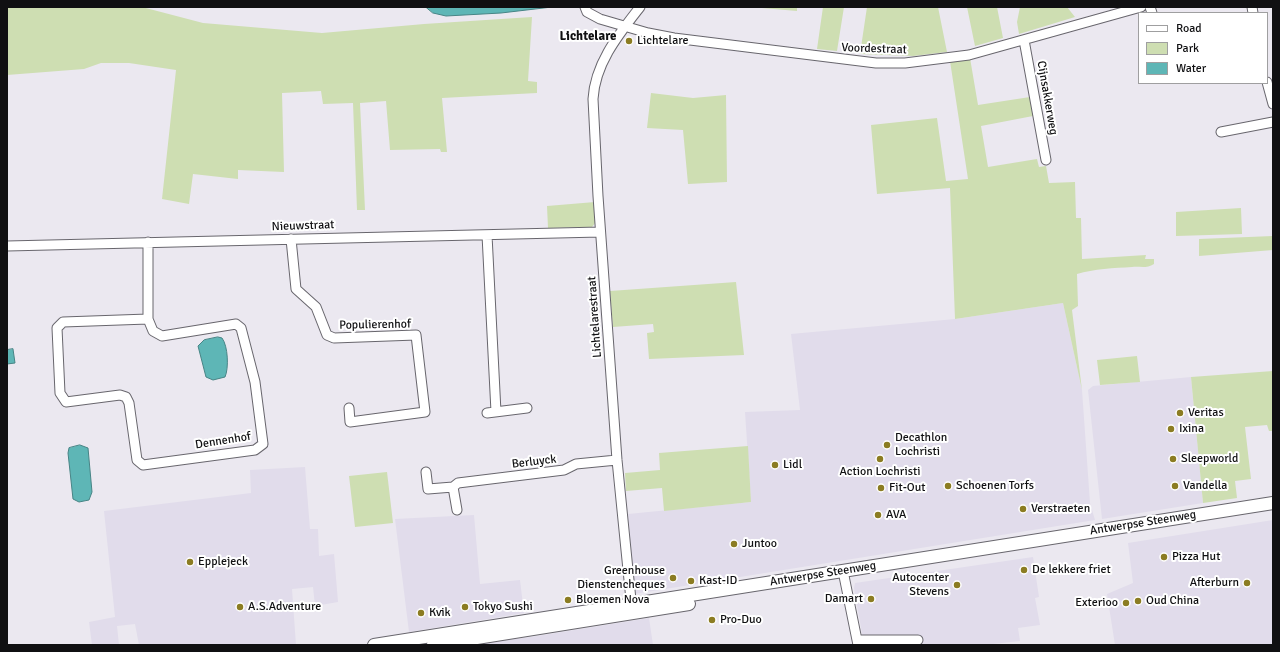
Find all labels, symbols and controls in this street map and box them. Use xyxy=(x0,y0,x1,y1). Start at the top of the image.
legend xyxy=(1138,12,1268,84)
text: Road xyxy=(1176,21,1202,36)
district label: Lichtelare xyxy=(559,29,617,45)
place label: Lichtelare xyxy=(637,34,688,48)
marker: Lichtelare xyxy=(624,36,634,46)
street label: Voordestraat xyxy=(841,41,907,57)
text: Park xyxy=(1176,41,1199,56)
street label: Cijnsakkerweg xyxy=(1033,60,1061,136)
text: Water xyxy=(1176,61,1206,76)
street label: Nieuwstraat xyxy=(271,218,335,234)
street label: Lichtelarestraat xyxy=(585,276,605,358)
street label: Populierenhof xyxy=(339,317,411,333)
place label: Veritas xyxy=(1188,406,1224,420)
marker: Veritas xyxy=(1175,408,1185,418)
place label: Ixina xyxy=(1179,422,1204,436)
marker: Ixina xyxy=(1166,424,1176,434)
street label: Dennenhof xyxy=(194,429,252,453)
place label: Decathlon Lochristi xyxy=(895,431,947,459)
marker: Decathlon Lochristi xyxy=(882,440,892,450)
street label: Berluyck xyxy=(511,452,557,472)
place label: Sleepworld xyxy=(1181,452,1238,466)
marker: Action Lochristi xyxy=(875,454,885,464)
marker: Sleepworld xyxy=(1168,454,1178,464)
place label: Lidl xyxy=(783,458,802,472)
marker: Lidl xyxy=(770,460,780,470)
place label: Action Lochristi xyxy=(840,465,920,479)
place label: Schoenen Torfs xyxy=(956,479,1034,493)
place label: Vandella xyxy=(1183,479,1227,493)
place label: Fit-Out xyxy=(889,481,926,495)
marker: Schoenen Torfs xyxy=(943,481,953,491)
marker: Vandella xyxy=(1170,481,1180,491)
marker: Fit-Out xyxy=(876,483,886,493)
place label: Verstraeten xyxy=(1031,502,1090,516)
marker: Verstraeten xyxy=(1018,504,1028,514)
street label: Antwerpse Steenweg xyxy=(1089,507,1197,539)
place label: AVA xyxy=(886,508,906,522)
marker: AVA xyxy=(873,510,883,520)
place label: Juntoo xyxy=(742,537,777,551)
marker: Juntoo xyxy=(729,539,739,549)
place label: Pizza Hut xyxy=(1172,550,1220,564)
marker: Pizza Hut xyxy=(1159,552,1169,562)
place label: Epplejeck xyxy=(198,555,248,569)
marker: Epplejeck xyxy=(185,557,195,567)
street label: Antwerpse Steenweg xyxy=(769,558,877,590)
place label: De lekkere friet xyxy=(1032,563,1111,577)
place label: Greenhouse Dienstencheques xyxy=(577,564,665,592)
marker: De lekkere friet xyxy=(1019,565,1029,575)
place label: Autocenter Stevens xyxy=(892,571,949,599)
marker: Greenhouse Dienstencheques xyxy=(668,573,678,583)
place label: Kast-ID xyxy=(699,574,737,588)
marker: Kast-ID xyxy=(686,576,696,586)
place label: Afterburn xyxy=(1190,576,1239,590)
marker: Afterburn xyxy=(1242,578,1252,588)
marker: Autocenter Stevens xyxy=(952,580,962,590)
place label: Damart xyxy=(825,592,863,606)
place label: Bloemen Nova xyxy=(576,593,649,607)
marker: Damart xyxy=(866,594,876,604)
place label: Oud China xyxy=(1146,594,1199,608)
marker: Bloemen Nova xyxy=(563,595,573,605)
place label: Exterioo xyxy=(1075,596,1118,610)
marker: Oud China xyxy=(1133,596,1143,606)
marker: Exterioo xyxy=(1121,598,1131,608)
place label: A.S.Adventure xyxy=(248,600,321,614)
place label: Tokyo Sushi xyxy=(473,600,533,614)
marker: A.S.Adventure xyxy=(235,602,245,612)
marker: Tokyo Sushi xyxy=(460,602,470,612)
place label: Kvik xyxy=(429,606,450,620)
marker: Kvik xyxy=(416,608,426,618)
place label: Pro-Duo xyxy=(720,613,762,627)
marker: Pro-Duo xyxy=(707,615,717,625)

